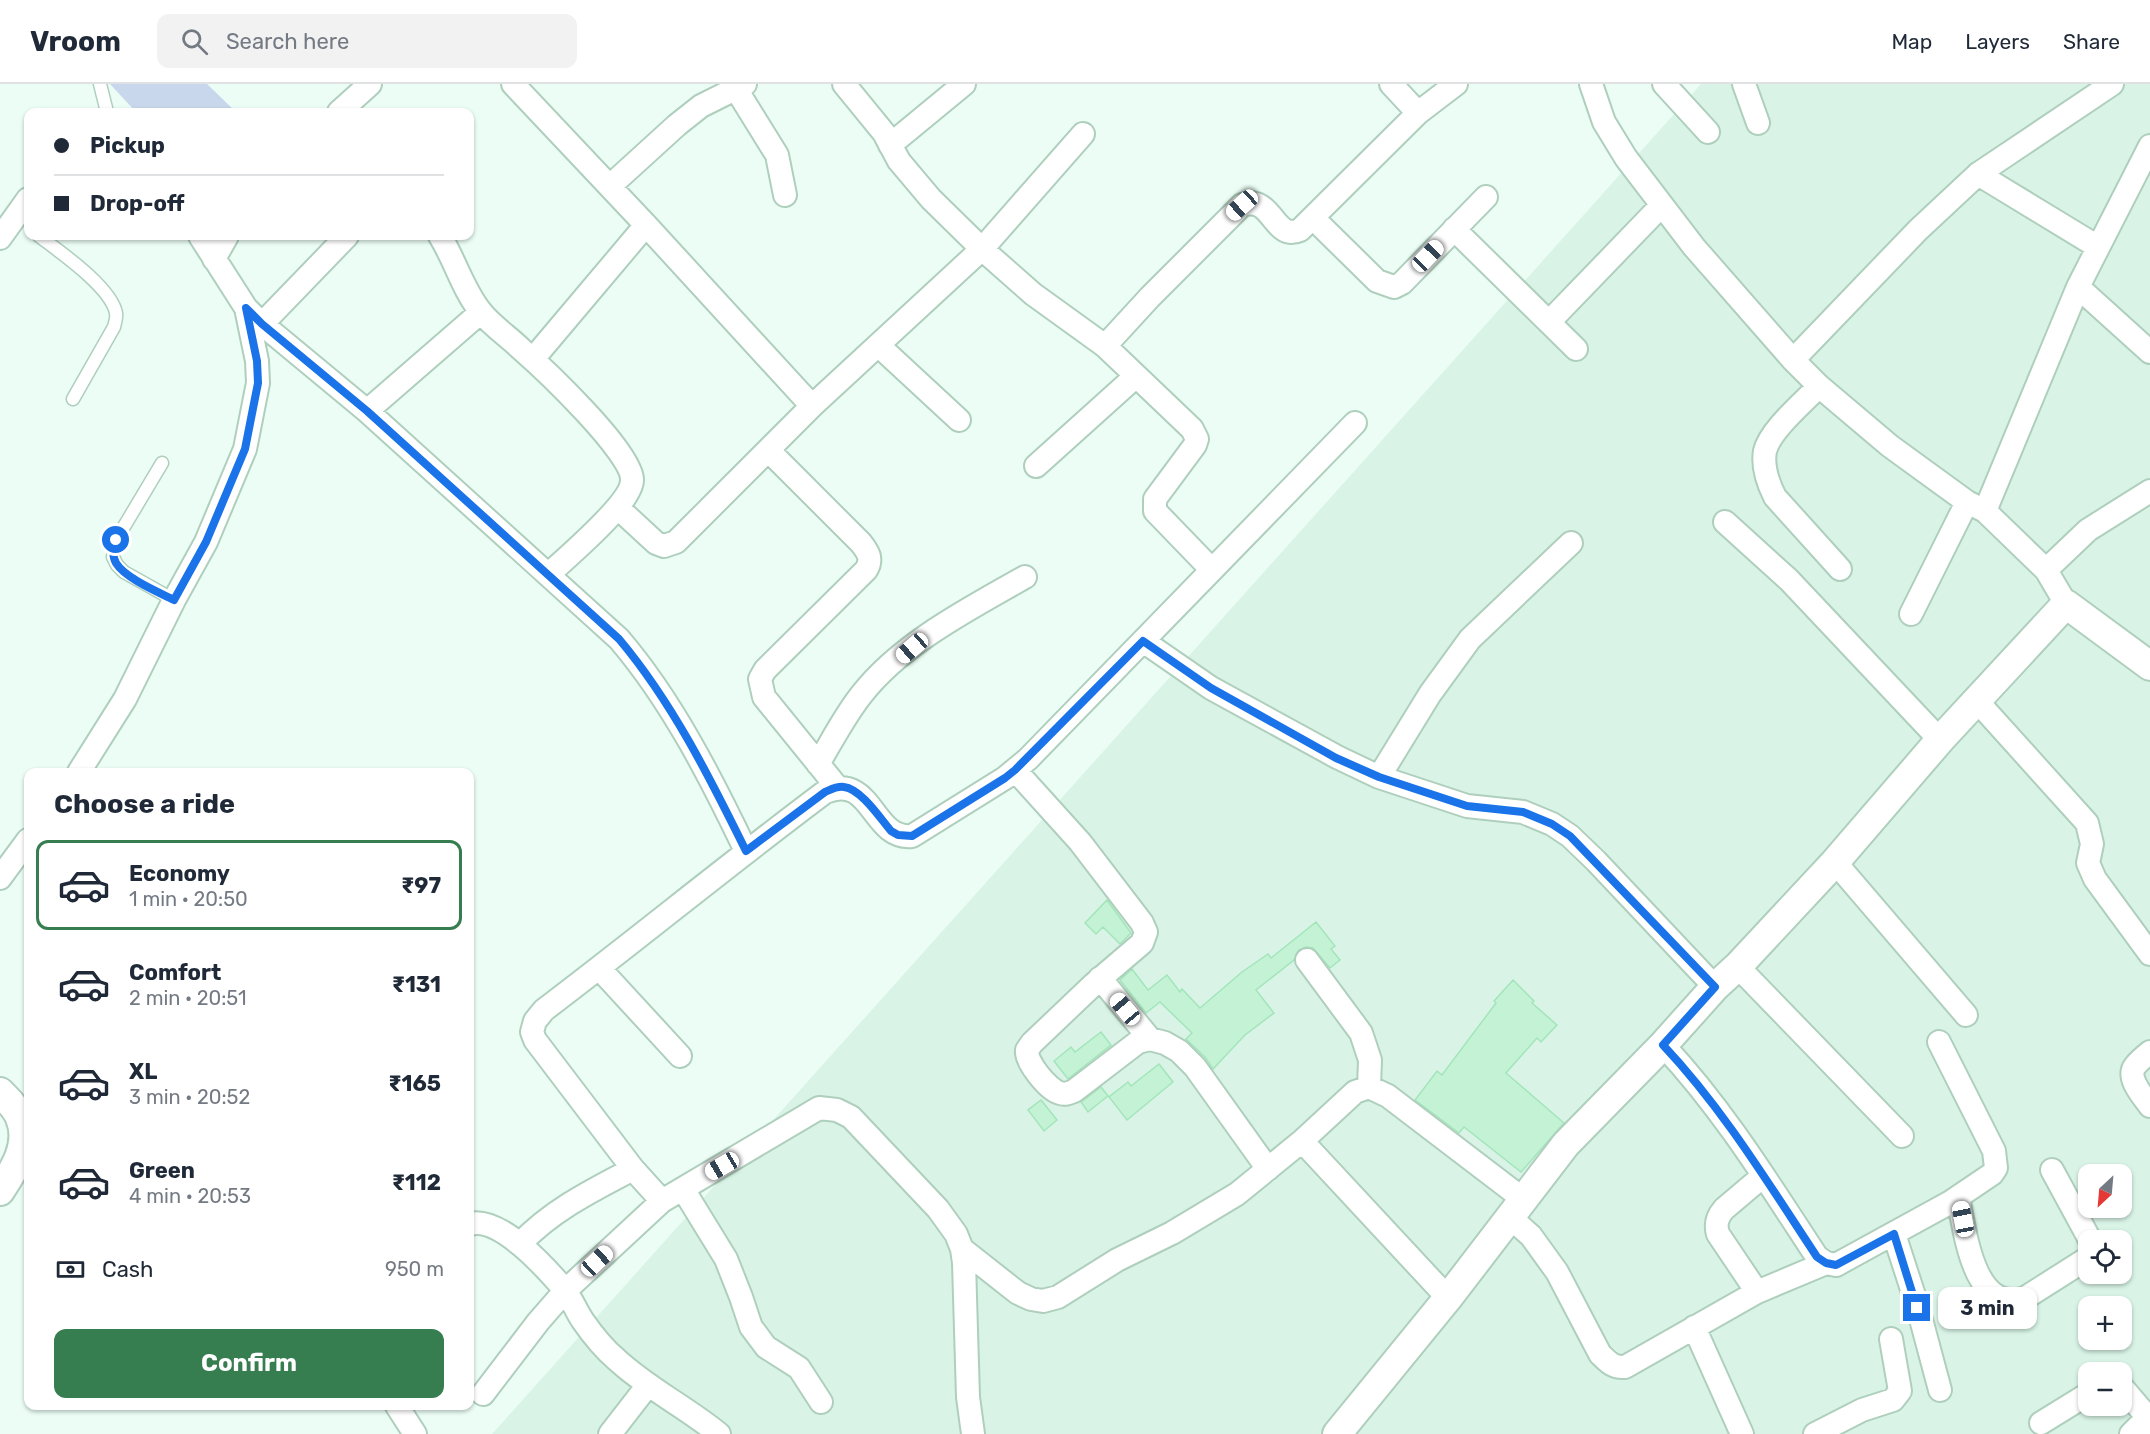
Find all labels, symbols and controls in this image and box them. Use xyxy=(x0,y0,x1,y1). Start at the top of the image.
search box xyxy=(157,14,577,68)
text: Vroom xyxy=(30,25,121,58)
icon: search xyxy=(178,25,211,58)
text: Search here xyxy=(226,28,349,55)
text: Map xyxy=(1891,29,1932,54)
text: Layers xyxy=(1965,29,2030,54)
text: Share xyxy=(2063,29,2120,54)
text: Pickup xyxy=(90,132,165,159)
car xyxy=(1223,186,1261,224)
text: Drop-off xyxy=(90,190,185,217)
car xyxy=(1409,237,1447,275)
route start xyxy=(102,526,129,553)
car xyxy=(893,629,931,667)
text: Choose a ride xyxy=(54,788,235,820)
icon: car xyxy=(57,858,111,912)
text: Economy xyxy=(129,860,230,887)
text: ₹97 xyxy=(401,872,441,899)
text: 1 min · 20:50 xyxy=(129,887,248,911)
icon: car xyxy=(57,957,111,1011)
text: Comfort xyxy=(129,959,221,986)
text: ₹131 xyxy=(392,971,441,998)
text: 2 min · 20:51 xyxy=(129,986,246,1010)
car xyxy=(1107,989,1143,1029)
icon: car xyxy=(57,1056,111,1110)
text: XL xyxy=(129,1058,157,1085)
text: ₹165 xyxy=(388,1070,441,1097)
text: 3 min · 20:52 xyxy=(129,1085,250,1109)
car xyxy=(702,1149,742,1183)
icon: car xyxy=(57,1155,111,1209)
text: Green xyxy=(129,1157,195,1184)
north arrow xyxy=(2078,1164,2132,1218)
map controls xyxy=(2078,1164,2132,1416)
text: ₹112 xyxy=(392,1169,441,1196)
text: 4 min · 20:53 xyxy=(129,1184,251,1208)
car xyxy=(1951,1200,1975,1238)
button: locate xyxy=(2078,1230,2132,1284)
car xyxy=(578,1242,616,1280)
icon: cash xyxy=(54,1253,87,1286)
text: Cash xyxy=(102,1256,153,1283)
text: 950 m xyxy=(385,1257,444,1281)
callout: 3 min xyxy=(1938,1287,2037,1329)
route end xyxy=(1903,1294,1930,1321)
text: 3 min xyxy=(1960,1296,2015,1320)
button: + xyxy=(2078,1296,2132,1350)
button: Confirm xyxy=(54,1329,444,1398)
button: − xyxy=(2078,1362,2132,1416)

